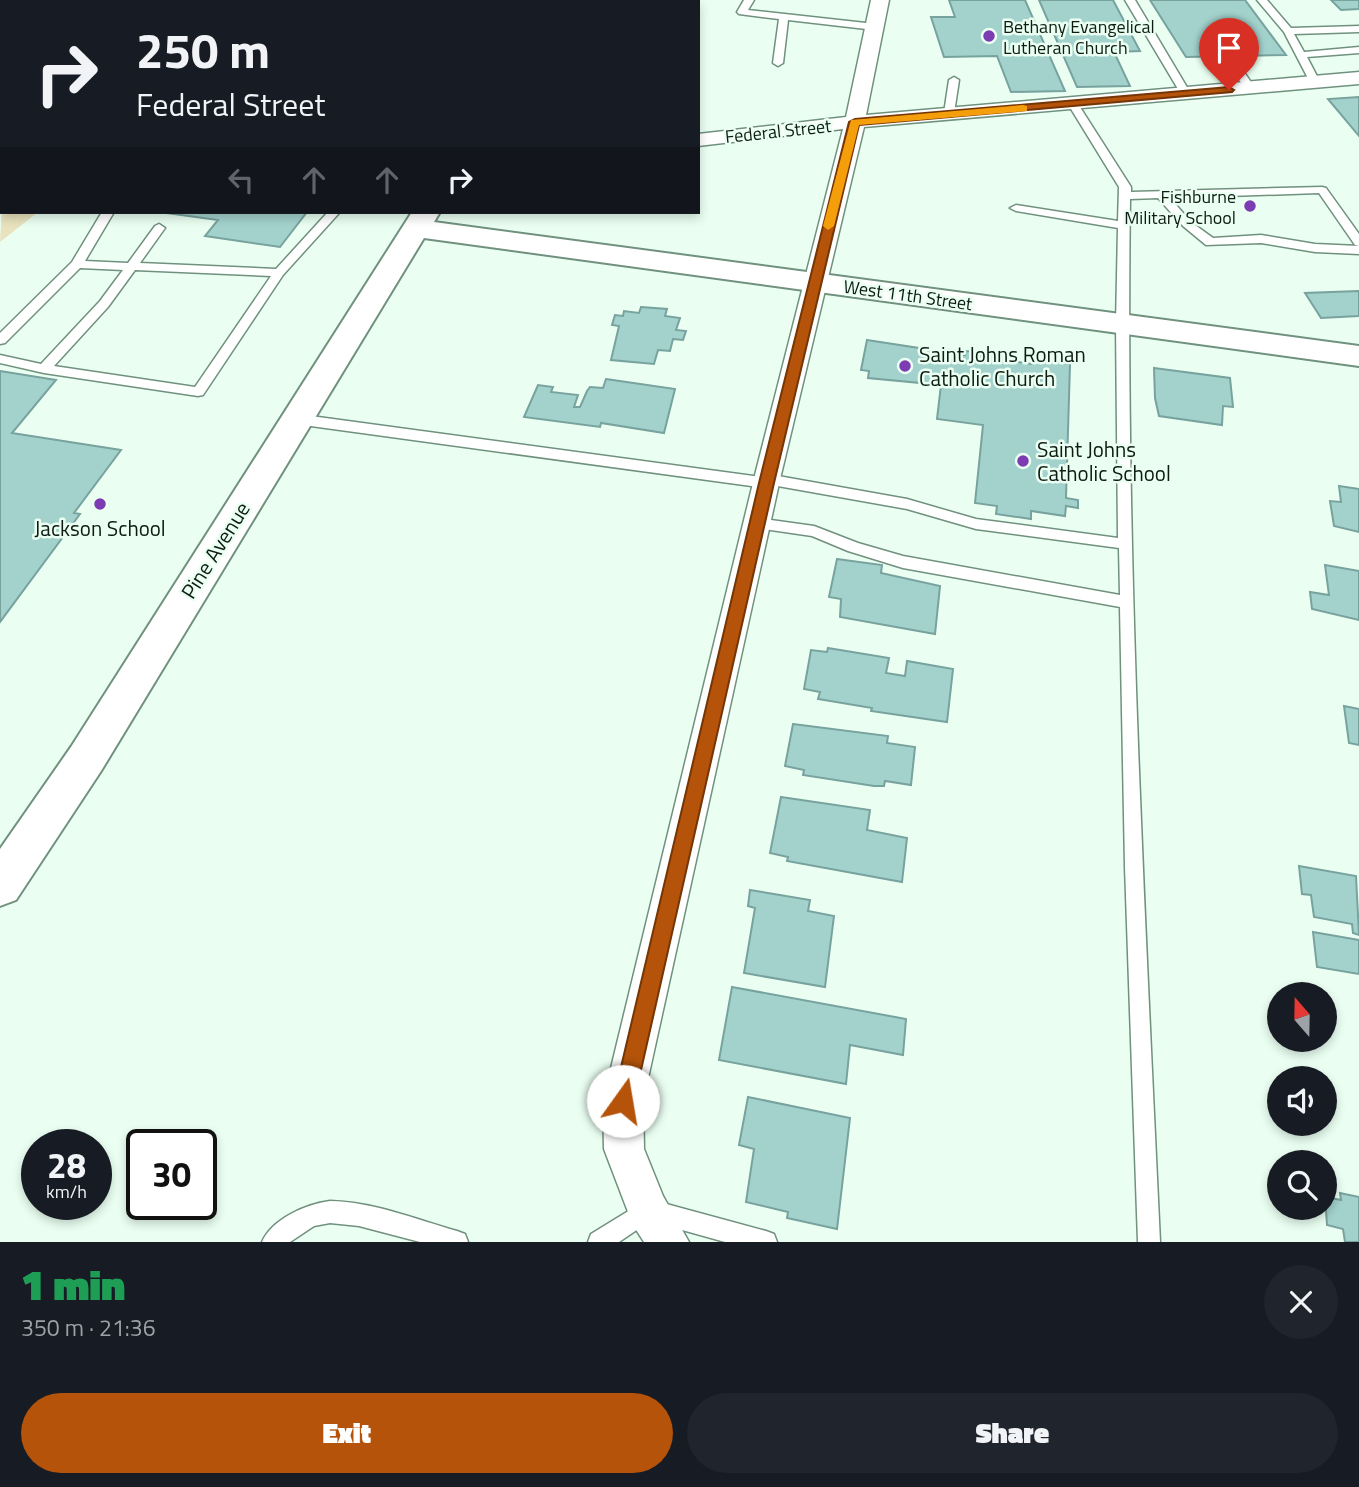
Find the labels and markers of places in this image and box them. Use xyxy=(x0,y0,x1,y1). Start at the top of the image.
place label: Bethany Evangelical Lutheran Church xyxy=(1003,13,1155,61)
pin xyxy=(1199,18,1259,90)
marker: Bethany Evangelical Lutheran Church xyxy=(981,28,997,44)
place label: Fishburne Military School xyxy=(1124,183,1236,231)
marker: Fishburne Military School xyxy=(1242,198,1258,214)
place label: Saint Johns Roman Catholic Church xyxy=(919,338,1086,394)
marker: Saint Johns Roman Catholic Church xyxy=(897,358,913,374)
place label: Saint Johns Catholic School xyxy=(1037,433,1171,489)
marker: Saint Johns Catholic School xyxy=(1015,453,1031,469)
marker: Jackson School xyxy=(92,496,108,512)
place label: Jackson School xyxy=(34,512,166,544)

